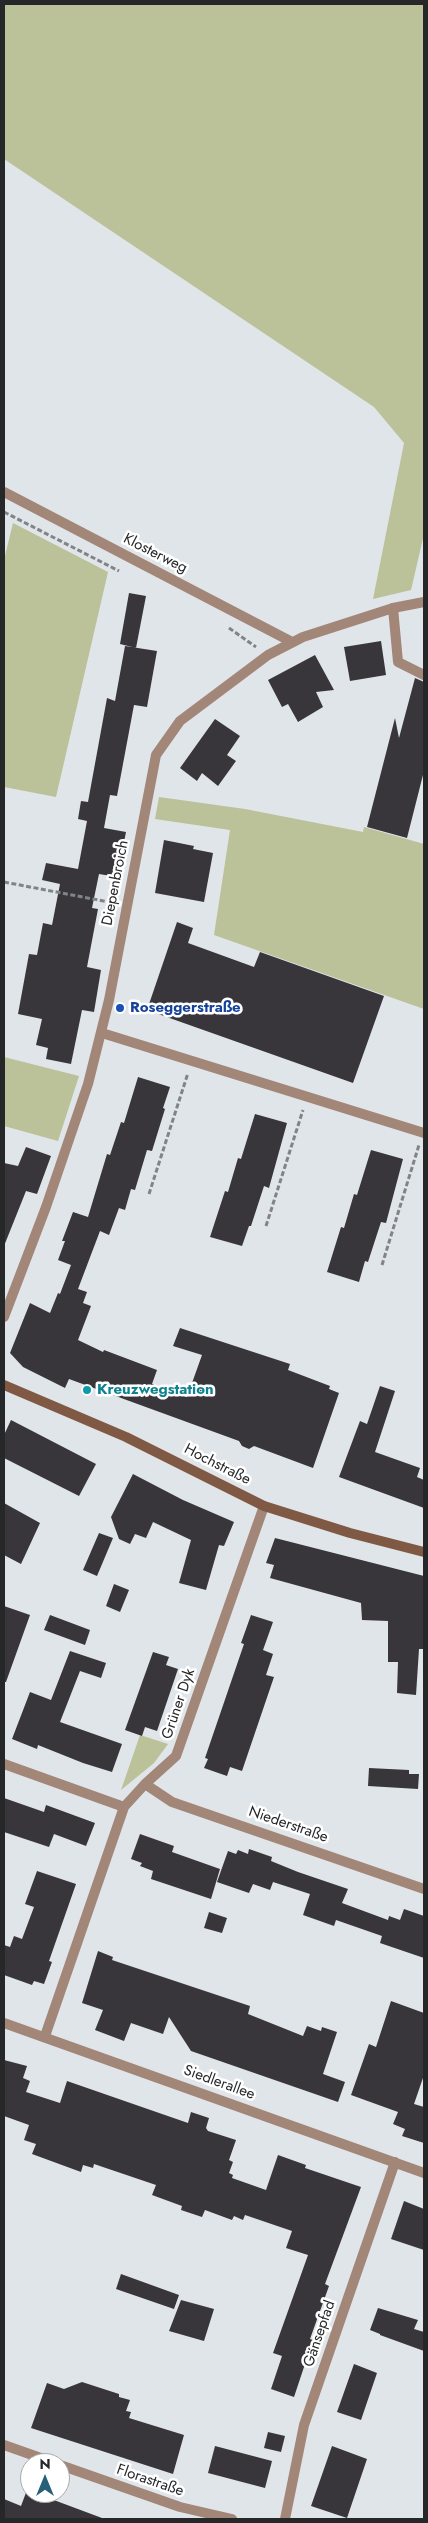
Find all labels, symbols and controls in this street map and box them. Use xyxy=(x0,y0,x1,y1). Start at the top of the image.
street label: Klosterweg xyxy=(120,530,190,578)
street label: Diepenbroich xyxy=(99,839,133,927)
place label: Roseggerstraße xyxy=(130,999,241,1017)
marker: Roseggerstraße xyxy=(114,1002,126,1014)
place label: Kreuzwegstation xyxy=(97,1381,214,1399)
marker: Kreuzwegstation xyxy=(81,1384,93,1396)
street label: Hochstraße xyxy=(181,1441,253,1489)
street label: Grüner Dyk xyxy=(159,1666,199,1742)
street label: Niederstraße xyxy=(246,1803,330,1847)
street label: Siedlerallee xyxy=(181,2062,257,2104)
street label: Gänsepfad xyxy=(300,2298,340,2370)
north arrow xyxy=(20,2453,70,2503)
text: N xyxy=(39,2454,51,2474)
street label: Florastraße xyxy=(114,2461,186,2501)

